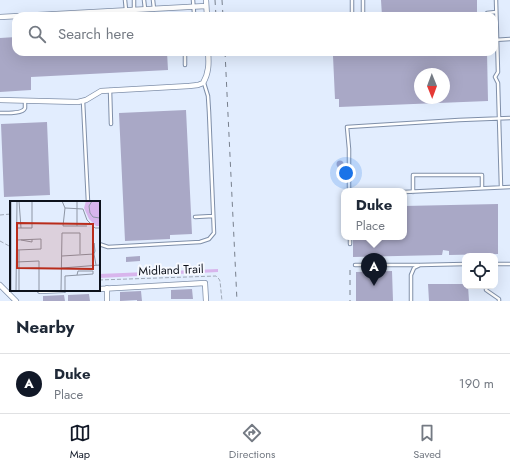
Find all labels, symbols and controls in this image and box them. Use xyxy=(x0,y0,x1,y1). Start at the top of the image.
search box xyxy=(12,12,498,56)
icon: search xyxy=(26,23,48,45)
text: Search here xyxy=(58,23,134,45)
north arrow xyxy=(414,68,450,104)
your location xyxy=(336,163,356,183)
popup xyxy=(341,188,407,240)
text: Duke xyxy=(356,194,392,216)
inset map xyxy=(10,201,100,291)
text: Place xyxy=(356,216,385,235)
pin: A xyxy=(361,253,387,286)
map controls xyxy=(462,253,498,289)
button: locate xyxy=(462,253,498,289)
street label: Midland Trail xyxy=(138,260,204,280)
text: Nearby xyxy=(16,315,74,339)
text: Duke xyxy=(54,363,91,385)
text: A xyxy=(24,374,34,393)
text: 190 m xyxy=(459,374,494,393)
text: Place xyxy=(54,385,83,404)
tab: Map xyxy=(69,422,91,462)
tab: Directions xyxy=(229,422,275,462)
tab: Saved xyxy=(413,422,441,462)

